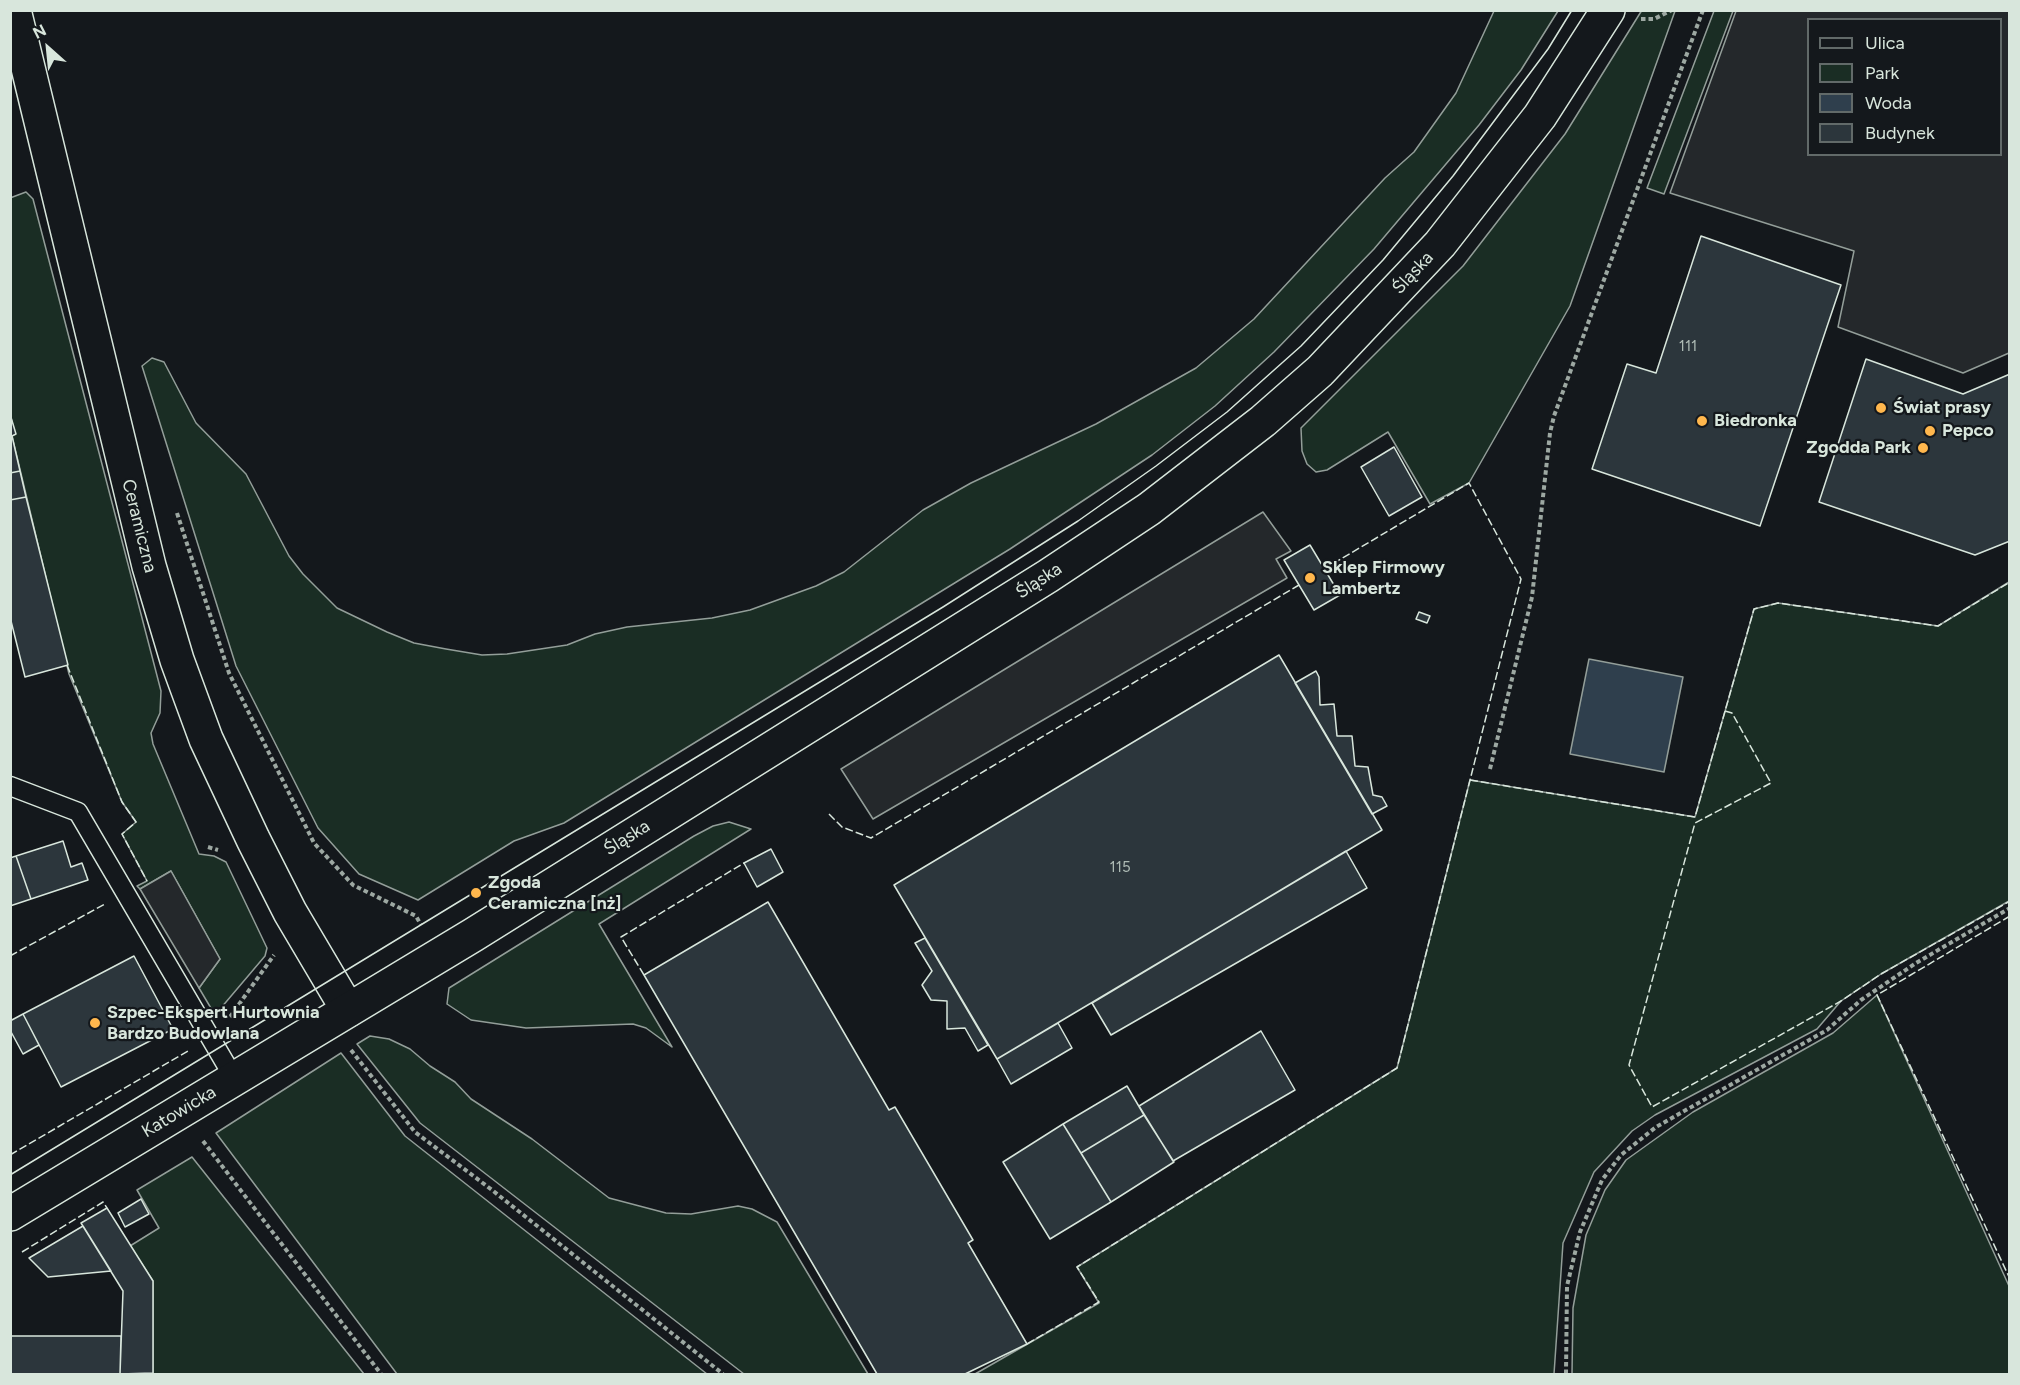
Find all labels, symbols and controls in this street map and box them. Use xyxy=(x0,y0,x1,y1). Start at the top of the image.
north arrow xyxy=(18,18,78,78)
legend xyxy=(1807,18,2002,156)
text: N xyxy=(30,20,49,43)
text: Ulica xyxy=(1865,32,1905,54)
text: Park xyxy=(1865,62,1899,84)
text: Woda xyxy=(1865,92,1912,114)
text: Budynek xyxy=(1865,122,1935,144)
street label: Śląska xyxy=(1388,247,1438,299)
house number: 111 xyxy=(1679,338,1697,356)
place label: Świat prasy xyxy=(1893,397,1991,419)
marker: Świat prasy xyxy=(1874,401,1888,415)
place label: Biedronka xyxy=(1714,410,1797,432)
marker: Biedronka xyxy=(1695,414,1709,428)
place label: Pepco xyxy=(1942,420,1994,442)
marker: Pepco xyxy=(1923,424,1937,438)
place label: Zgodda Park xyxy=(1806,437,1911,459)
marker: Zgodda Park xyxy=(1916,441,1930,455)
street label: Ceramiczna xyxy=(117,477,161,575)
place label: Sklep Firmowy Lambertz xyxy=(1322,557,1445,600)
street label: Śląska xyxy=(1012,558,1066,604)
marker: Sklep Firmowy Lambertz xyxy=(1303,571,1317,585)
street label: Śląska xyxy=(600,816,654,860)
house number: 115 xyxy=(1109,859,1131,877)
place label: Zgoda Ceramiczna [nż] xyxy=(488,872,622,914)
marker: Zgoda Ceramiczna [nż] xyxy=(469,886,483,900)
place label: Szpec-Ekspert Hurtownia Bardzo Budowlana xyxy=(107,1002,320,1044)
marker: Szpec-Ekspert Hurtownia Bardzo Budowlana xyxy=(88,1016,102,1030)
street label: Katowicka xyxy=(138,1081,220,1143)

